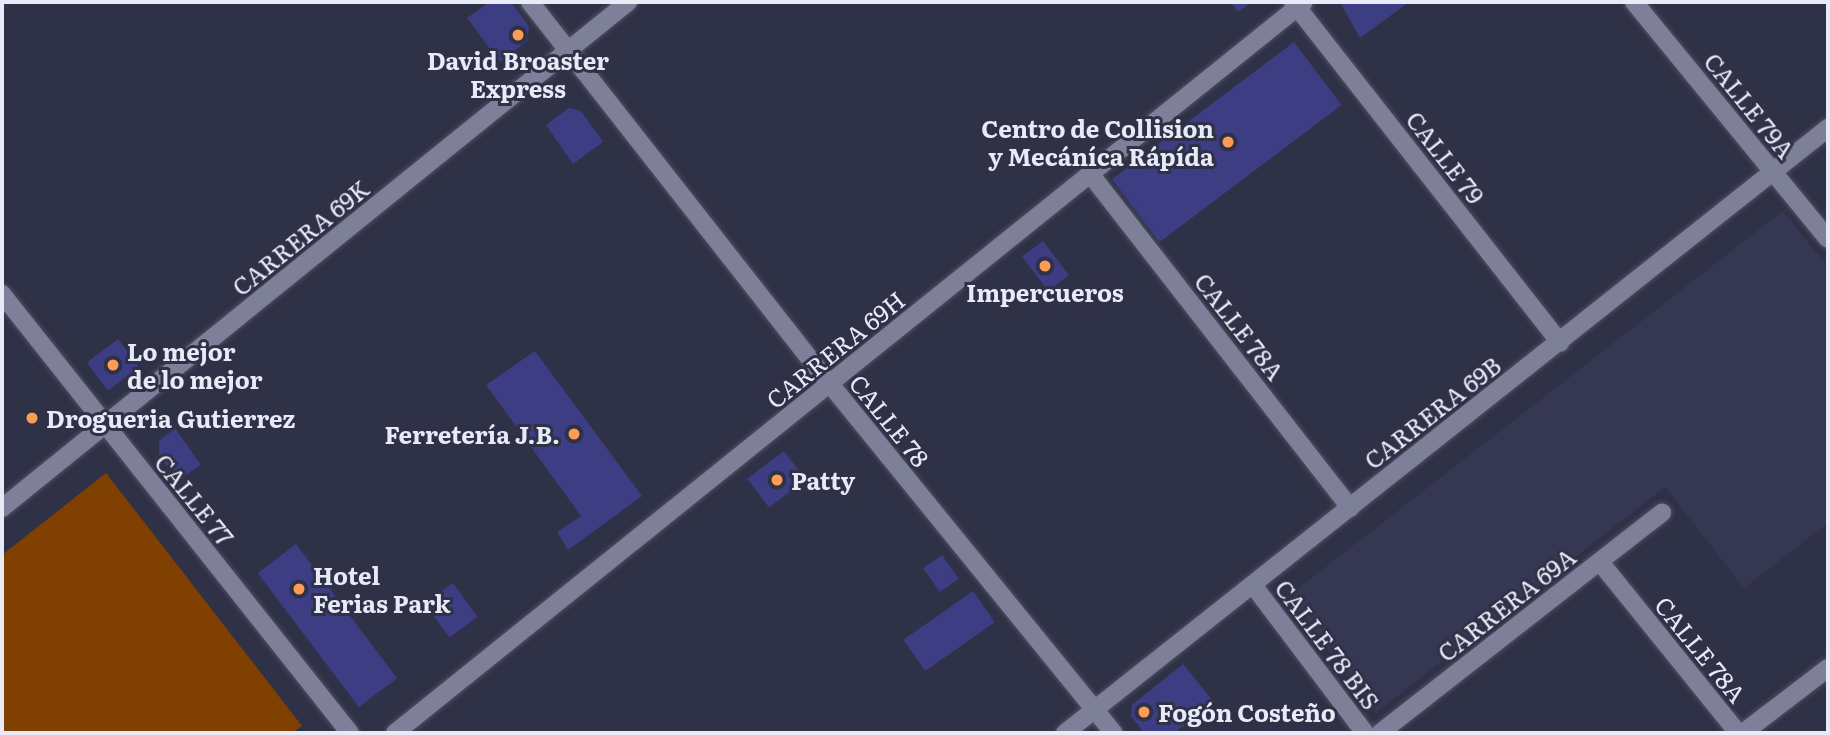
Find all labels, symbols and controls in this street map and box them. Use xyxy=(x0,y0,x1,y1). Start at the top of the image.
marker: David Broaster Express xyxy=(510,27,526,43)
place label: David Broaster Express xyxy=(427,46,609,102)
street label: CALLE 79A xyxy=(1699,47,1801,163)
street label: CALLE 79 xyxy=(1401,105,1491,209)
place label: Centro de Collision y Mecáníca Rápída xyxy=(981,114,1214,170)
marker: Centro de Collision y Mecáníca Rápída xyxy=(1220,134,1236,150)
street label: CARRERA 69K xyxy=(226,173,374,301)
marker: Impercueros xyxy=(1037,258,1053,274)
street label: CALLE 78A xyxy=(1189,267,1291,385)
place label: Impercueros xyxy=(966,278,1124,306)
street label: CARRERA 69H xyxy=(760,284,910,414)
place label: Lo mejor de lo mejor xyxy=(127,337,263,393)
street label: CARRERA 69B xyxy=(1358,350,1506,474)
marker: Lo mejor de lo mejor xyxy=(105,357,121,373)
street label: CALLE 78 xyxy=(844,368,936,472)
place label: Drogueria Gutierrez xyxy=(46,404,295,432)
marker: Drogueria Gutierrez xyxy=(24,410,40,426)
place label: Ferretería J.B. xyxy=(384,420,560,448)
marker: Ferretería J.B. xyxy=(566,426,582,442)
street label: CALLE 77 xyxy=(150,448,240,550)
place label: Patty xyxy=(791,466,855,494)
marker: Patty xyxy=(769,472,785,488)
street label: CARRERA 69A xyxy=(1431,541,1581,667)
place label: Hotel Ferias Park xyxy=(313,561,451,617)
street label: CALLE 78 BIS xyxy=(1270,574,1386,714)
marker: Hotel Ferias Park xyxy=(291,581,307,597)
street label: CALLE 78A xyxy=(1650,590,1752,708)
place label: Fogón Costeño xyxy=(1158,698,1336,726)
marker: Fogón Costeño xyxy=(1136,704,1152,720)

